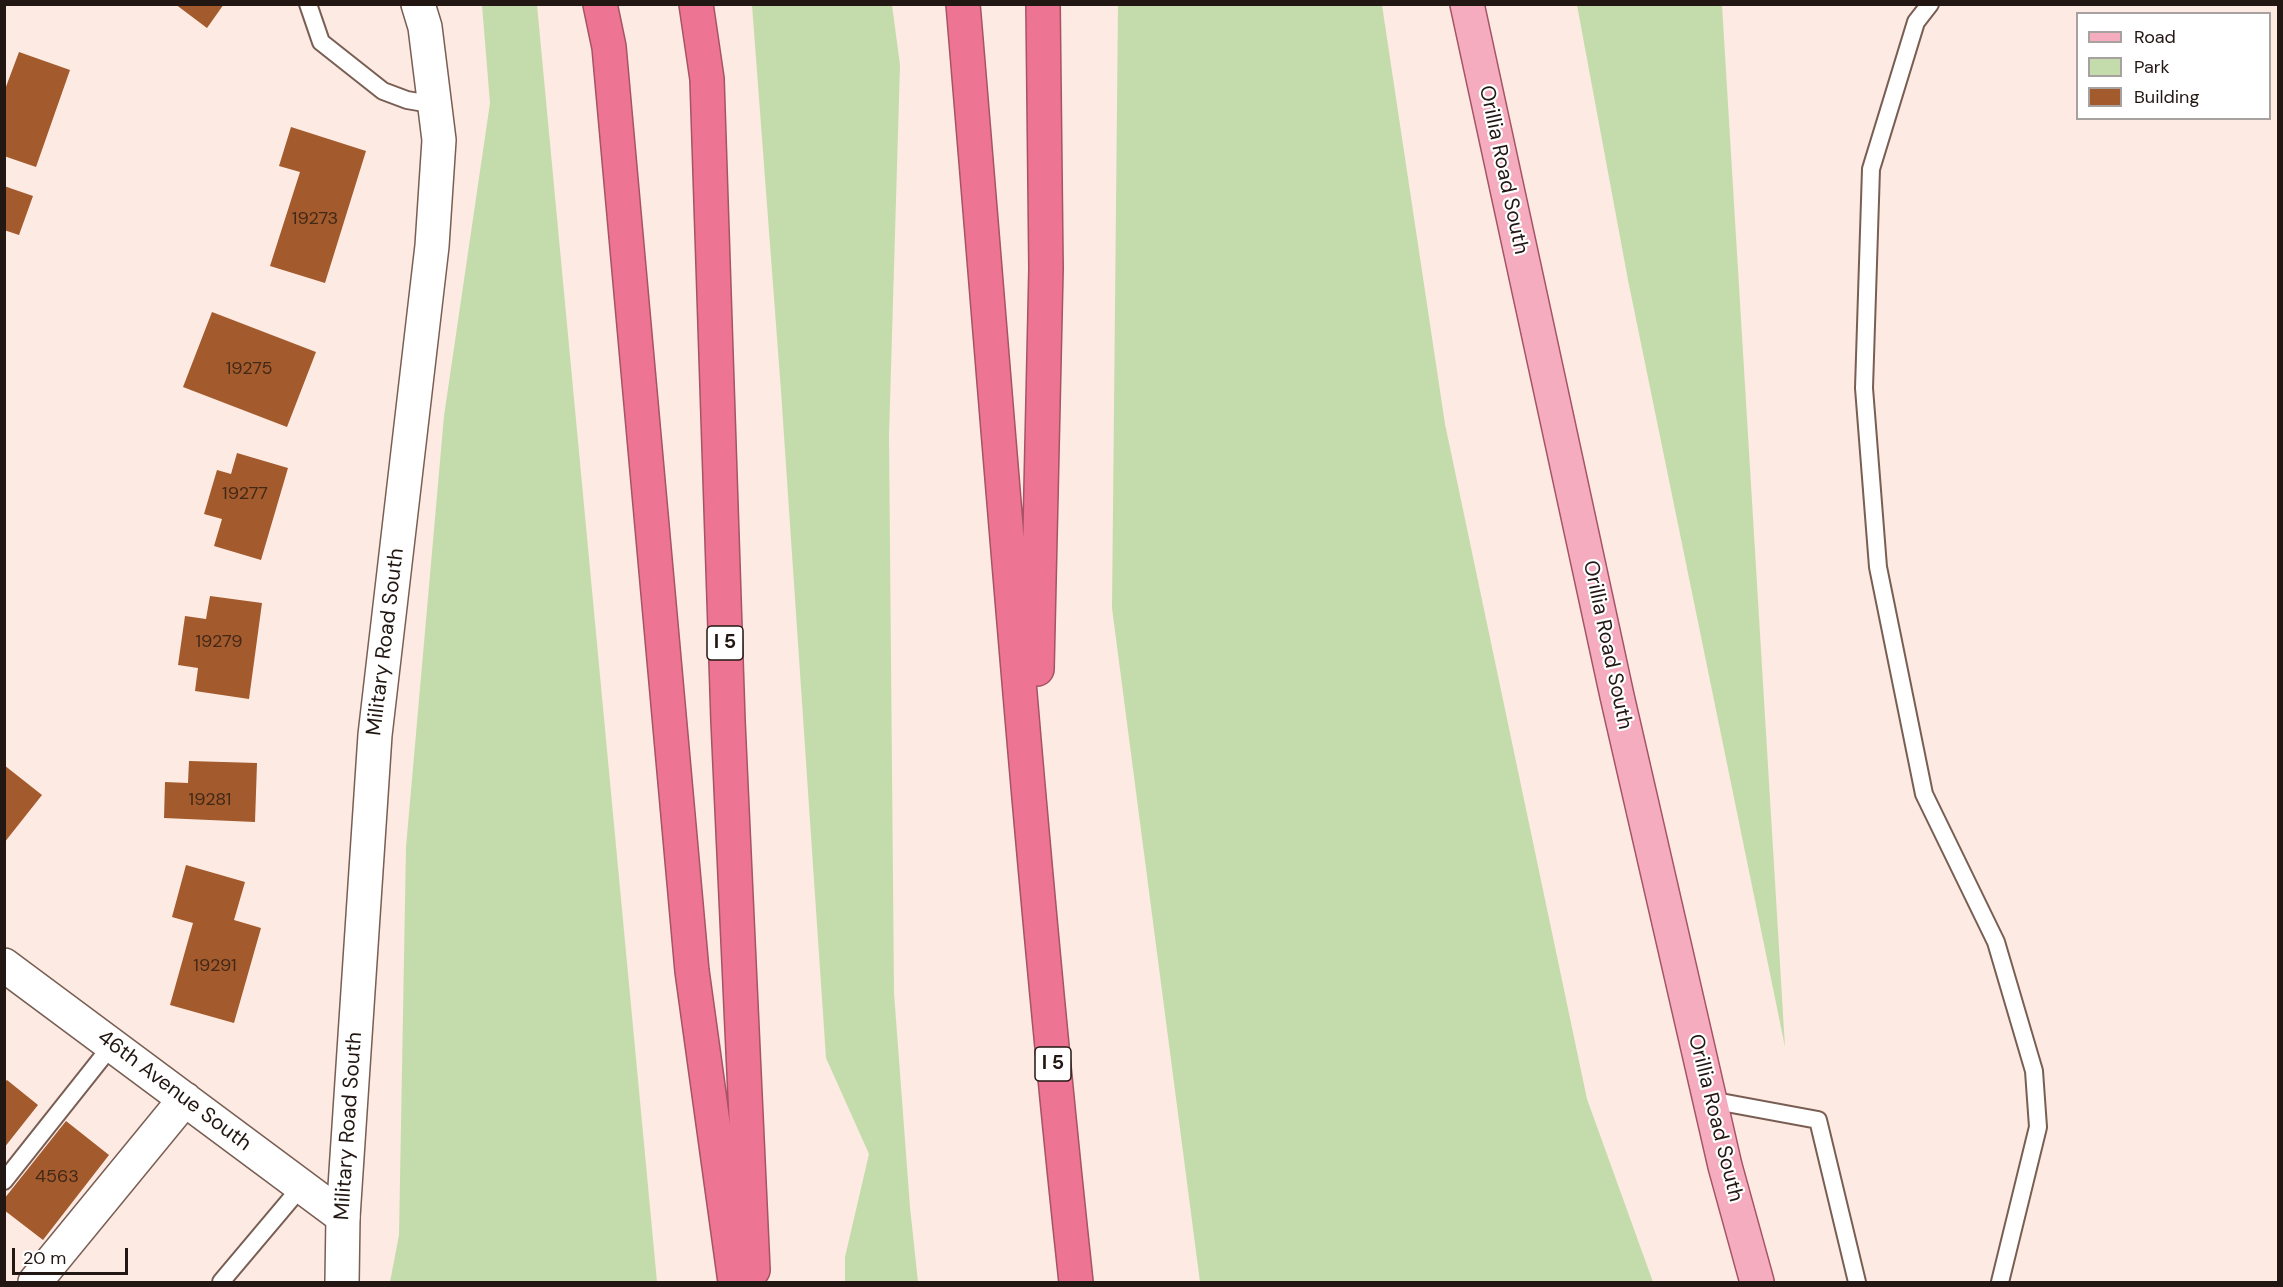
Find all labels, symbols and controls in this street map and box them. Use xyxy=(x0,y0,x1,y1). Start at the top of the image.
legend xyxy=(2076,12,2271,120)
text: Road xyxy=(2134,25,2176,49)
text: Park xyxy=(2134,55,2170,79)
street label: Orillia Road South xyxy=(1473,83,1533,257)
text: Building xyxy=(2134,85,2199,109)
house number: 19273 xyxy=(292,208,338,230)
house number: 19275 xyxy=(226,358,272,380)
house number: 19277 xyxy=(222,483,268,505)
street label: Military Road South xyxy=(362,547,410,737)
street label: Orillia Road South xyxy=(1577,558,1637,732)
road number: I 5 xyxy=(707,626,743,660)
house number: 19279 xyxy=(195,631,243,653)
house number: 19281 xyxy=(189,789,231,811)
house number: 19291 xyxy=(193,955,237,977)
street label: 46th Avenue South xyxy=(92,1025,256,1157)
street label: Military Road South xyxy=(330,1031,368,1221)
street label: Orillia Road South xyxy=(1682,1032,1748,1204)
road number: I 5 xyxy=(1035,1047,1071,1081)
house number: 4563 xyxy=(35,1166,79,1188)
scale bar xyxy=(15,1236,130,1274)
text: 20 m xyxy=(23,1246,66,1270)

